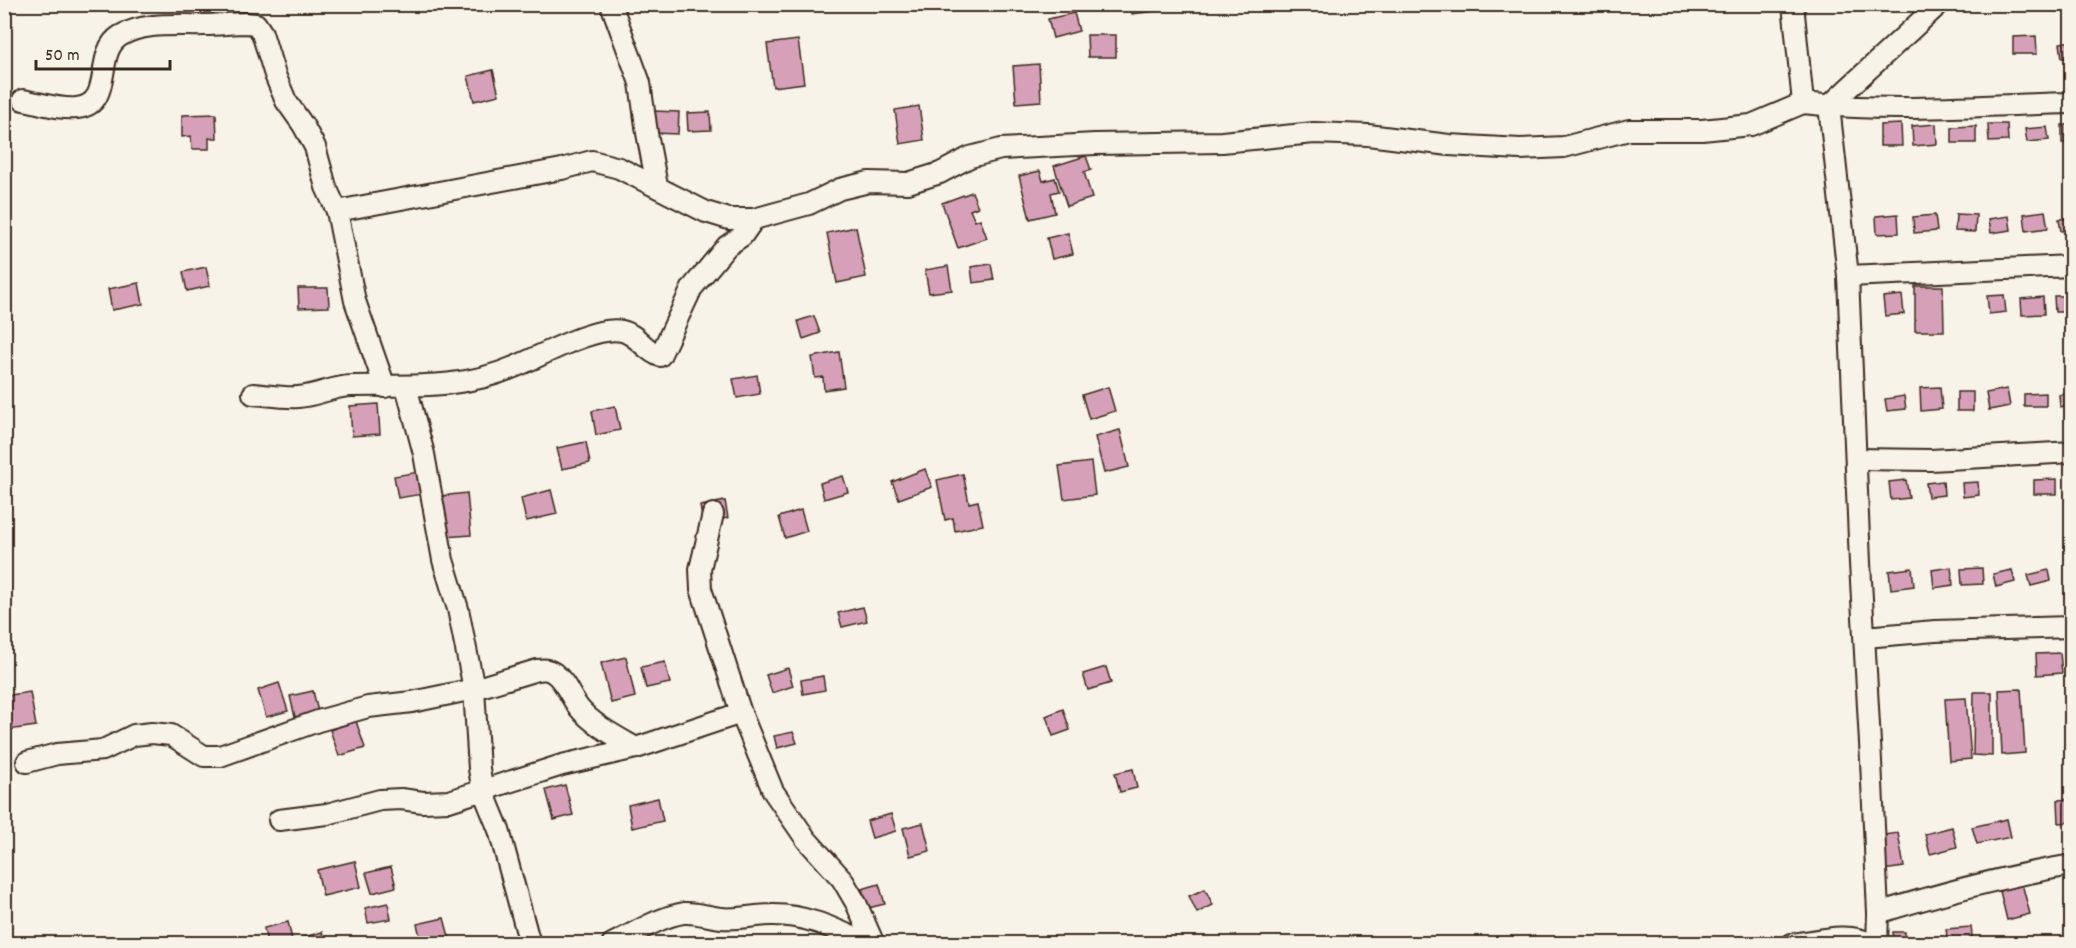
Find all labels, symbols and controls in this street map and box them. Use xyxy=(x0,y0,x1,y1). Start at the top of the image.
scale bar xyxy=(36,33,170,71)
text: 50 m xyxy=(45,44,80,69)

